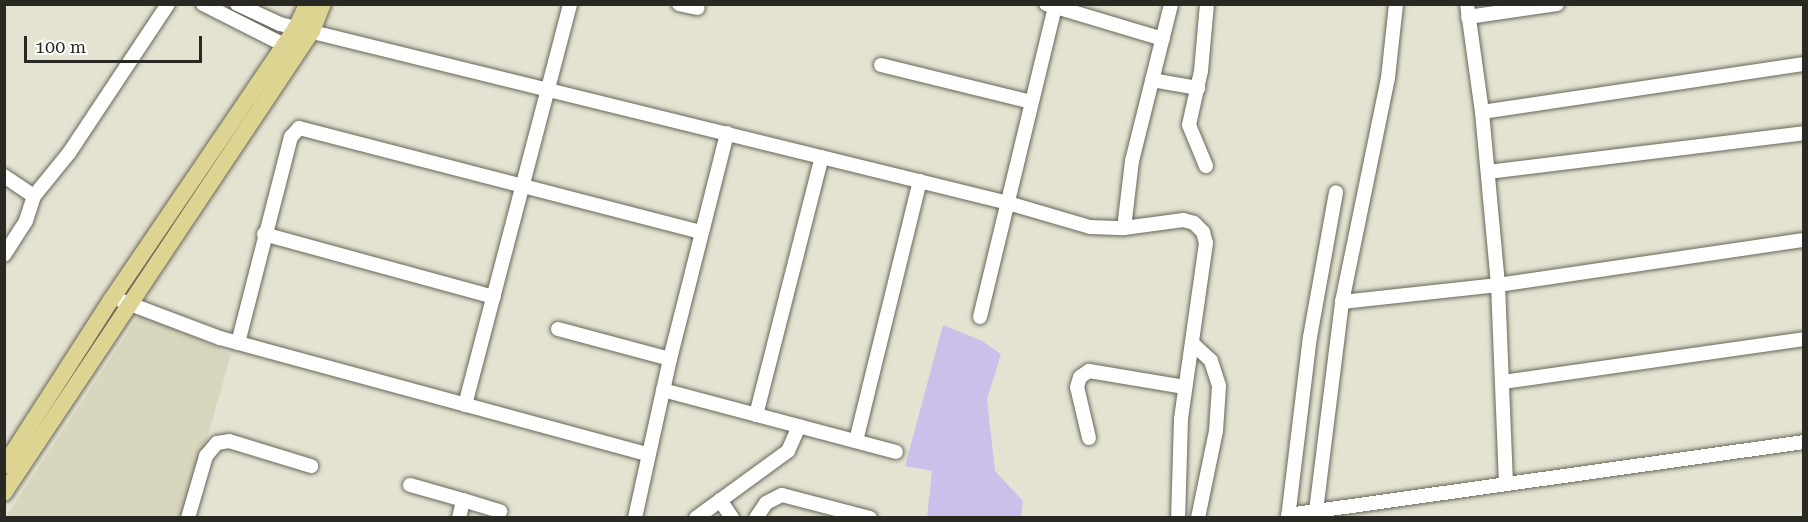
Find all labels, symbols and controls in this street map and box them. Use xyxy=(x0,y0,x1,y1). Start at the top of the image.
scale bar xyxy=(27,24,206,62)
text: 100 m xyxy=(35,36,86,57)

